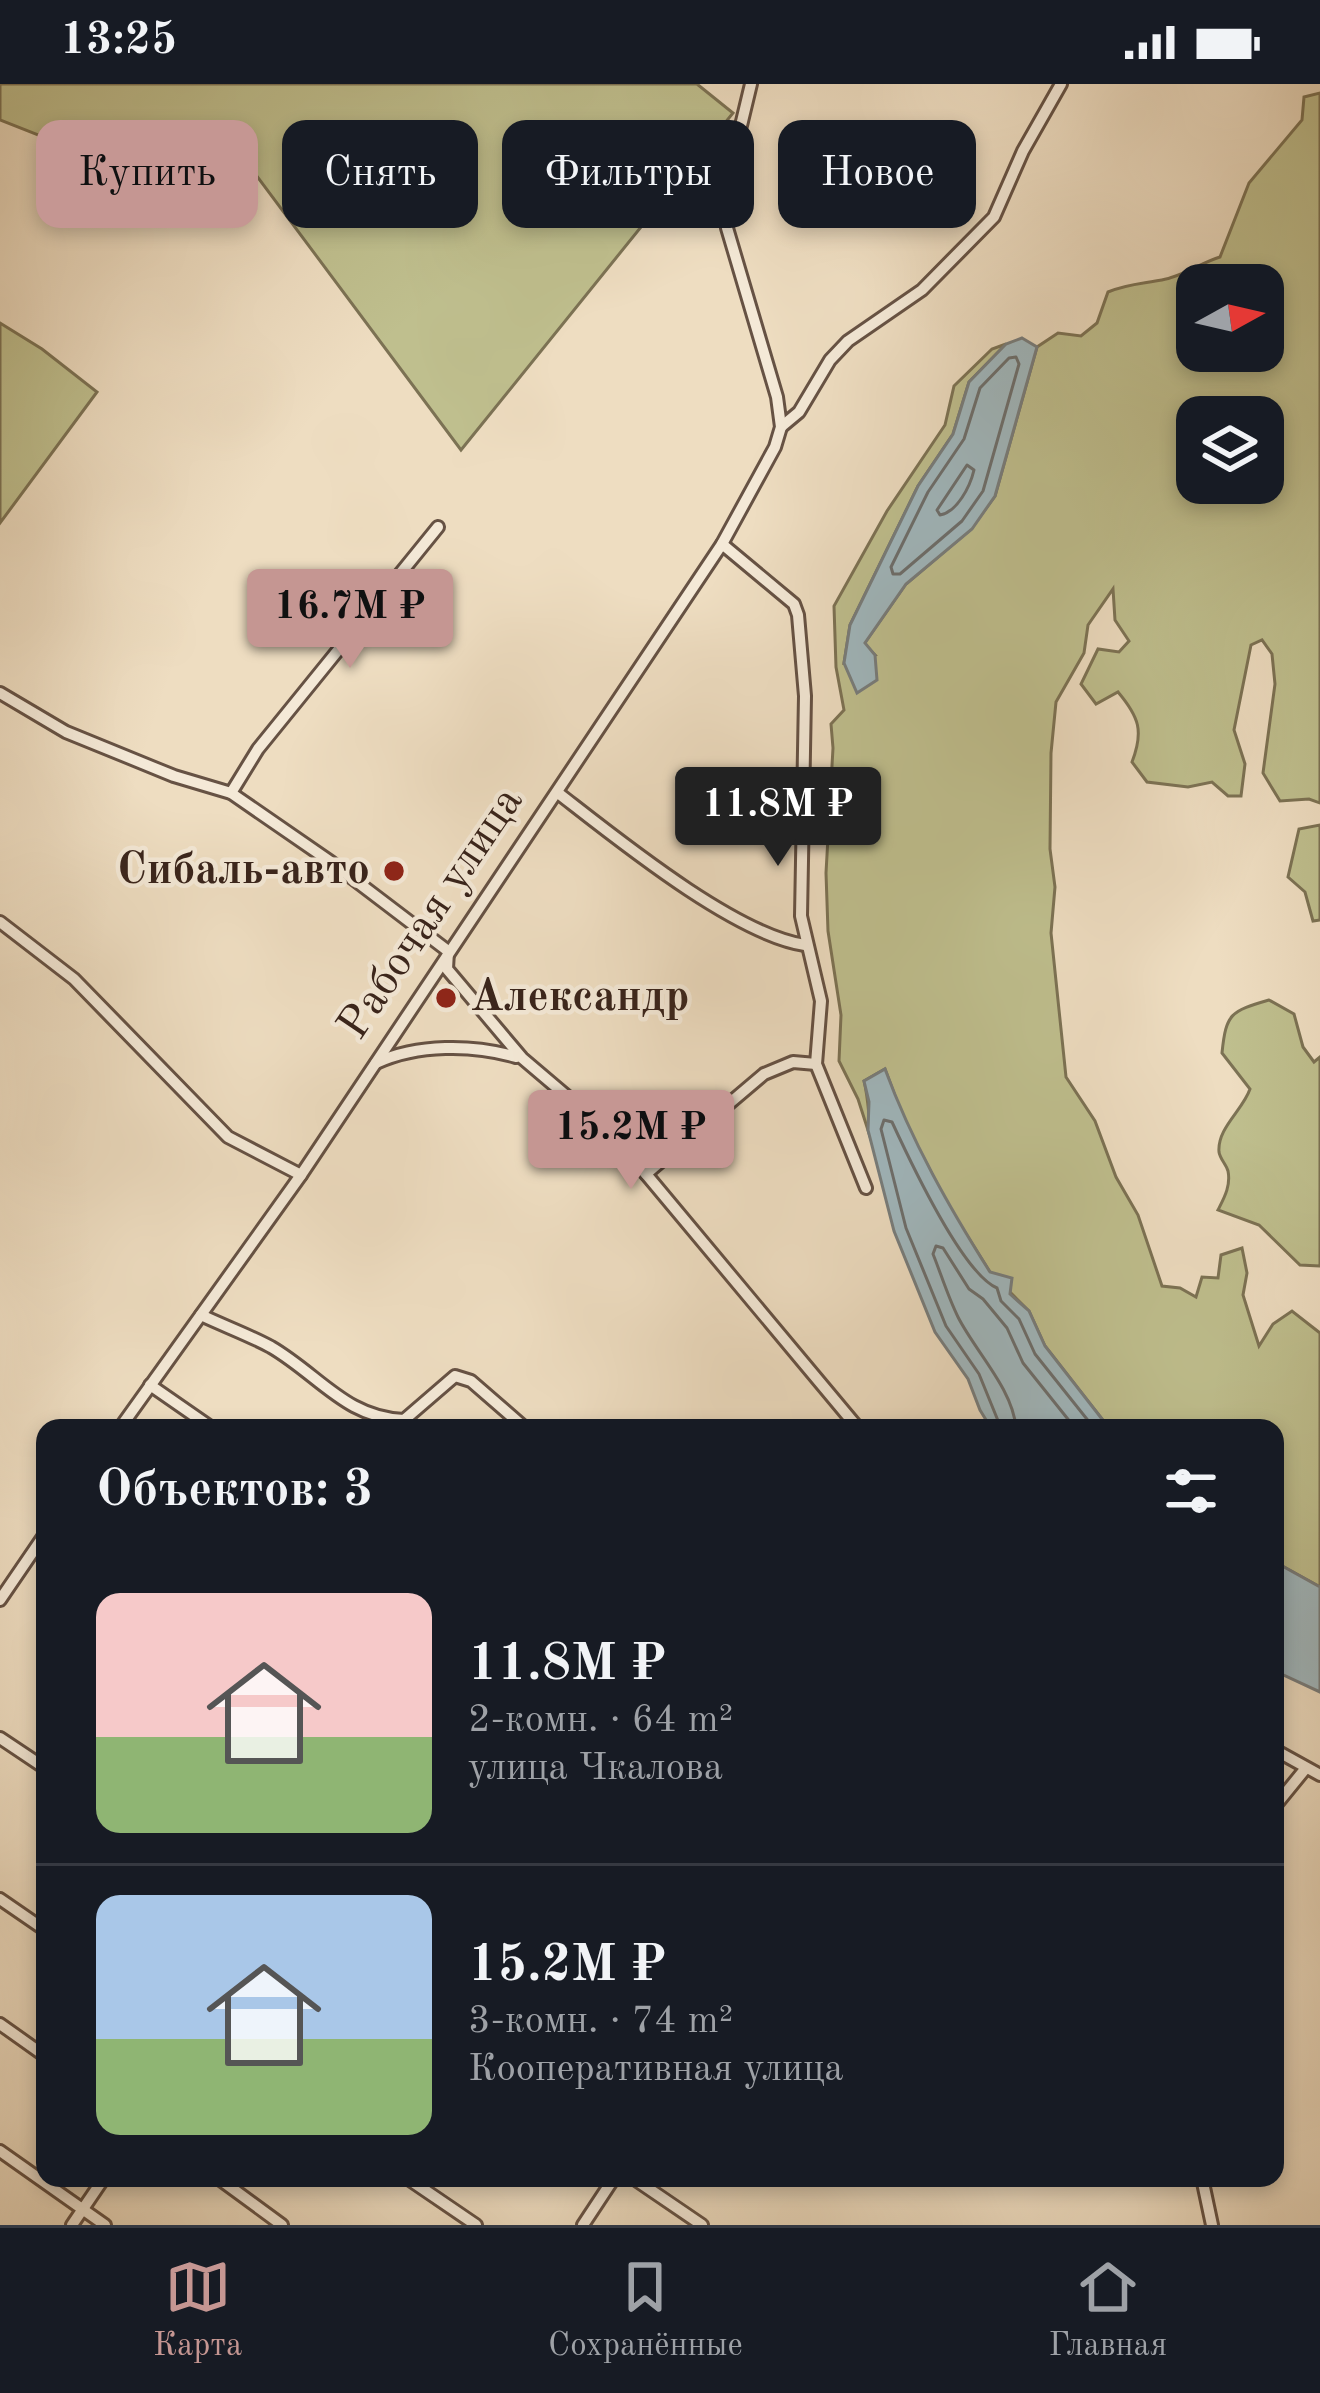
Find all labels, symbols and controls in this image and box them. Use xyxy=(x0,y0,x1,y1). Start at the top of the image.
text: 13:25 xyxy=(60,19,177,64)
chip: Купить xyxy=(36,120,258,228)
chip: Снять xyxy=(282,120,478,228)
chip: Фильтры xyxy=(502,120,754,228)
chip: Новое xyxy=(778,120,976,228)
north arrow xyxy=(1176,264,1284,372)
map controls xyxy=(1176,264,1284,504)
button: layers xyxy=(1176,396,1284,504)
pin: 16.7M ₽ xyxy=(239,569,461,671)
text: 16.7M ₽ xyxy=(274,588,426,627)
pin: 11.8M ₽ xyxy=(667,767,889,869)
street label: Рабочая улица xyxy=(331,780,533,1048)
text: 11.8M ₽ xyxy=(702,786,854,825)
place label: Сибаль-авто xyxy=(117,849,370,894)
marker: Сибаль-авто xyxy=(381,858,407,884)
place label: Александр xyxy=(470,976,690,1021)
marker: Александр xyxy=(433,985,459,1011)
pin: 15.2M ₽ xyxy=(520,1090,742,1192)
text: 15.2M ₽ xyxy=(555,1109,707,1148)
icon: filters xyxy=(1158,1458,1224,1524)
text: Объектов: 3 xyxy=(96,1466,373,1517)
text: 11.8M ₽ xyxy=(468,1640,667,1691)
icon: home xyxy=(192,1641,336,1785)
text: 2-комн. · 64 m² xyxy=(468,1701,733,1740)
text: улица Чкалова xyxy=(468,1749,723,1788)
text: 15.2M ₽ xyxy=(468,1941,667,1992)
icon: home xyxy=(192,1943,336,2087)
text: 3-комн. · 74 m² xyxy=(468,2002,733,2041)
text: Кооперативная улица xyxy=(468,2050,844,2089)
tab: Карта xyxy=(153,2254,242,2367)
tab: Сохранённые xyxy=(548,2254,743,2367)
tab: Главная xyxy=(1048,2254,1167,2367)

